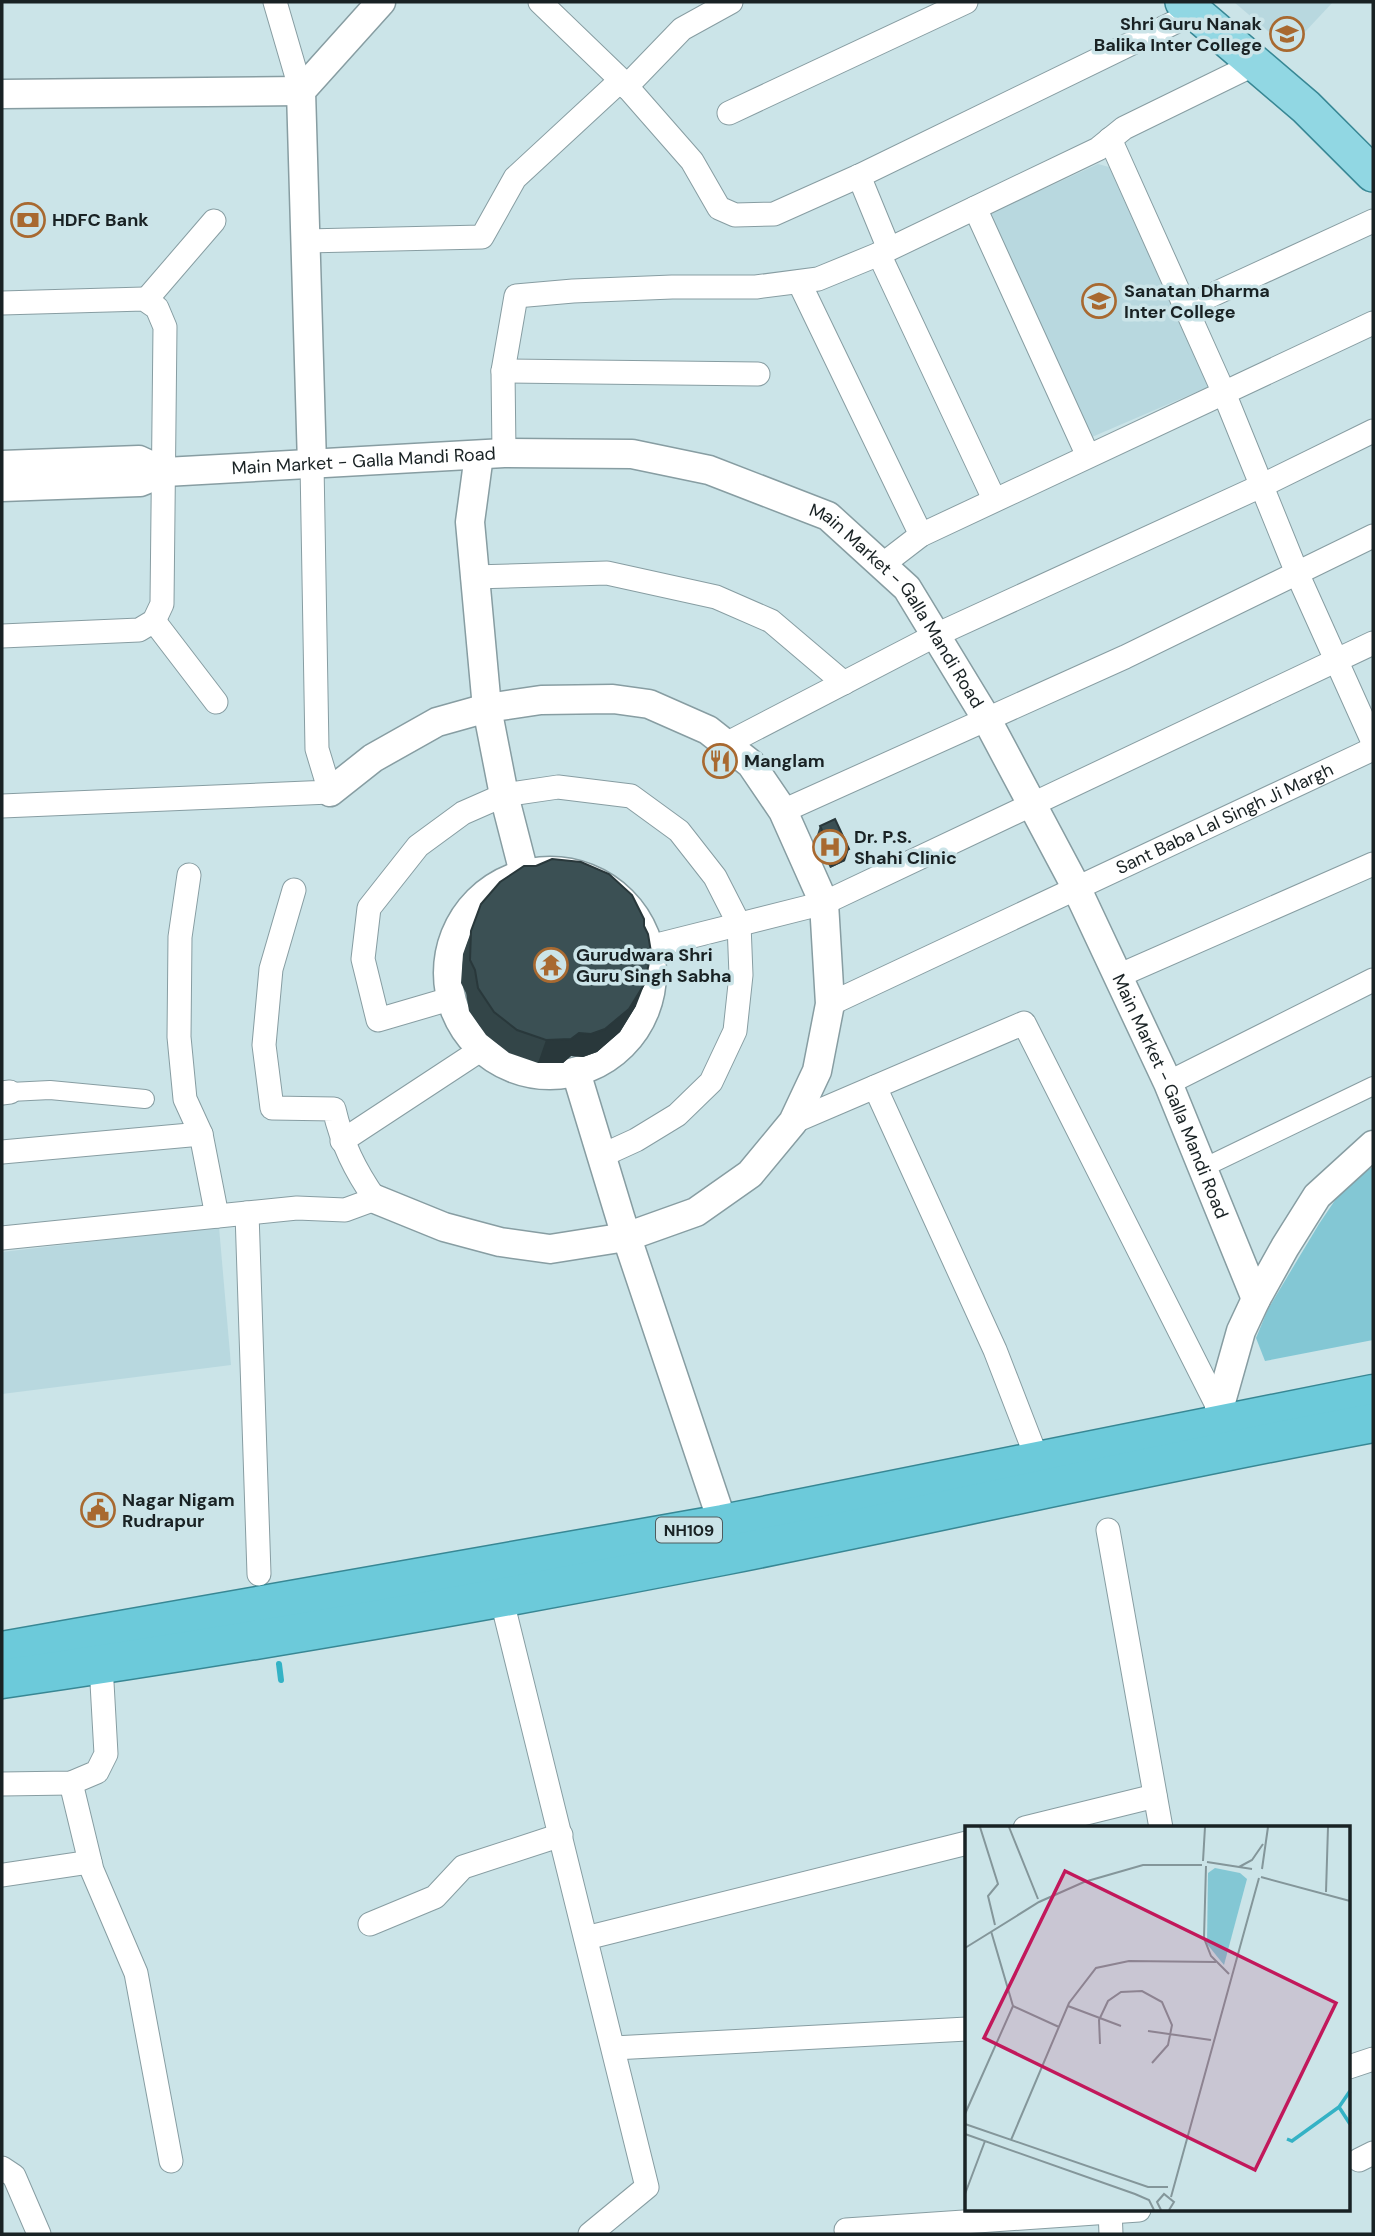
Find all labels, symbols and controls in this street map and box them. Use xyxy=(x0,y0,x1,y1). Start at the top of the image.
place label: Shri Guru Nanak Balika Inter College xyxy=(1094,12,1263,57)
school or university icon: Shri Guru Nanak Balika Inter College xyxy=(1268,15,1306,53)
bank icon: HDFC Bank xyxy=(9,201,47,239)
place label: HDFC Bank xyxy=(52,208,149,232)
place label: Sanatan Dharma Inter College xyxy=(1124,279,1270,324)
school or university icon: Sanatan Dharma Inter College xyxy=(1080,282,1118,320)
street label: Main Market - Galla Mandi Road xyxy=(231,441,496,480)
street label: Main Market - Galla Mandi Road xyxy=(806,498,989,713)
restaurant icon: Manglam xyxy=(701,742,739,780)
place label: Manglam xyxy=(744,749,825,773)
street label: Sant Baba Lal Singh Ji Margh xyxy=(1112,757,1337,880)
place label: Dr. P.S. Shahi Clinic xyxy=(854,825,957,870)
hospital icon: Dr. P.S. Shahi Clinic xyxy=(811,828,849,866)
place label: Gurudwara Shri Guru Singh Sabha xyxy=(576,943,732,988)
temple icon: Gurudwara Shri Guru Singh Sabha xyxy=(532,946,570,984)
street label: Main Market - Galla Mandi Road xyxy=(1107,970,1234,1222)
place label: Nagar Nigam Rudrapur xyxy=(122,1488,235,1533)
public building icon: Nagar Nigam Rudrapur xyxy=(79,1491,117,1529)
road number: NH109 xyxy=(656,1518,722,1542)
inset map xyxy=(965,1826,1350,2212)

